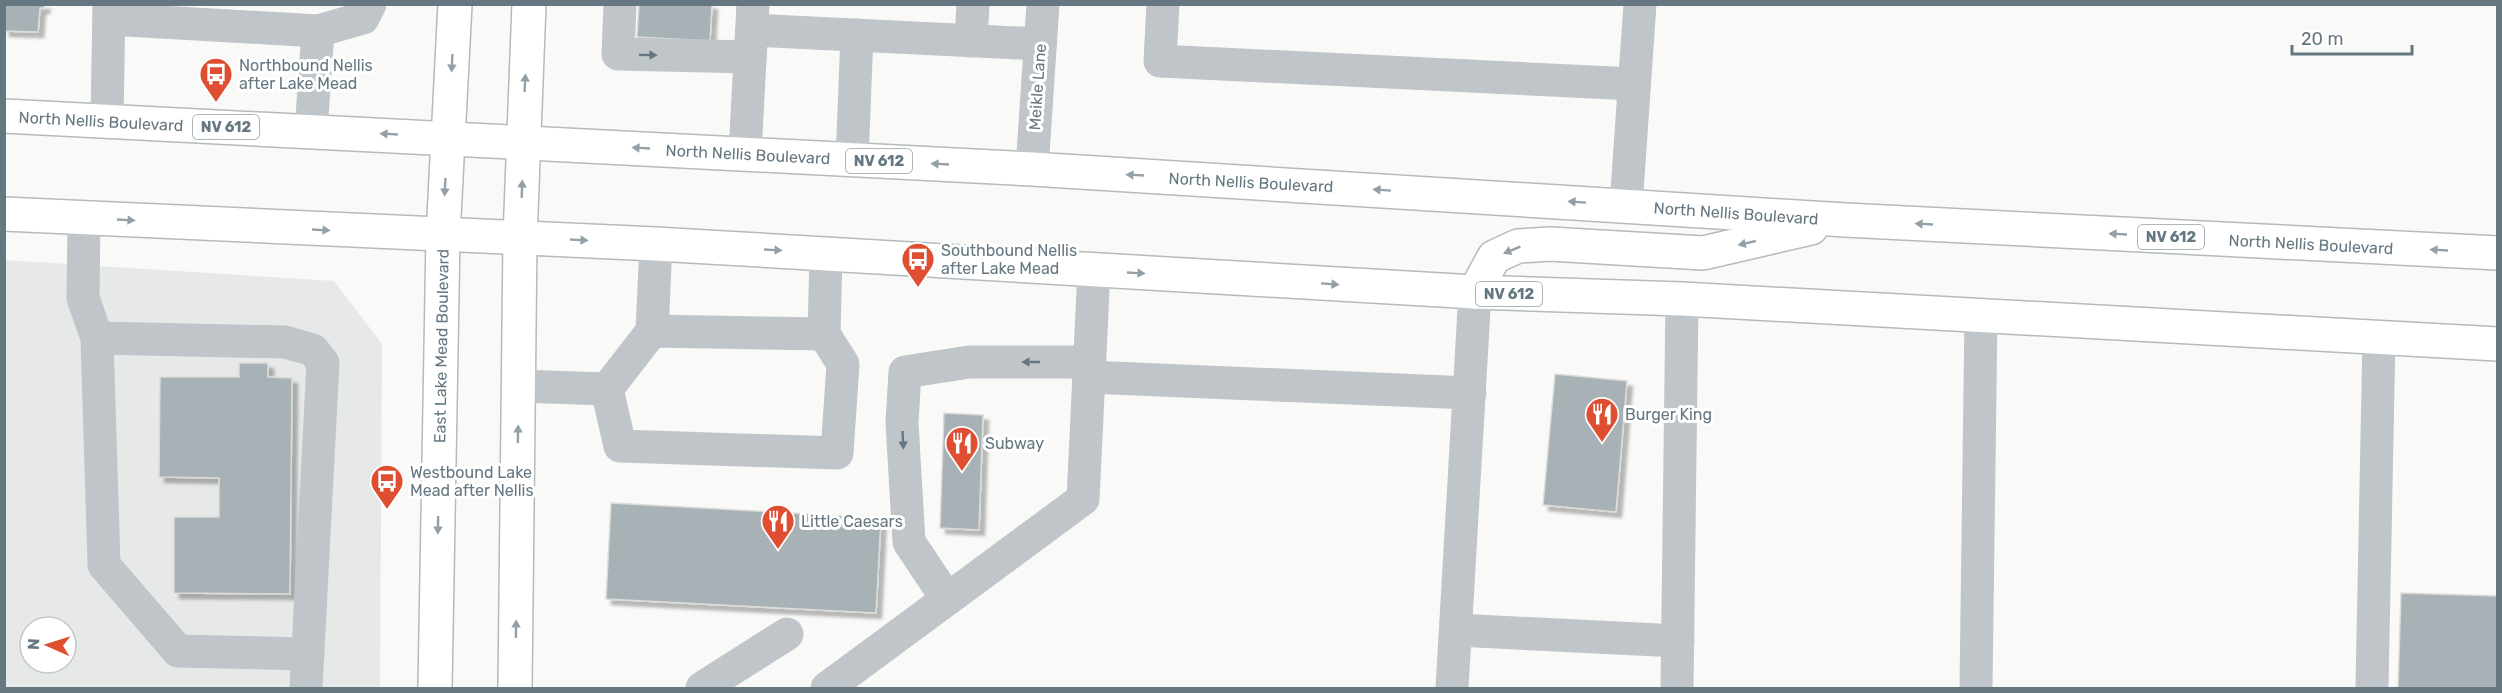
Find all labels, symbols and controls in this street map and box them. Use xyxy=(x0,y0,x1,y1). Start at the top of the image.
scale bar xyxy=(2292,18,2412,56)
text: 20 m xyxy=(2301,28,2343,50)
street label: Meikle Lane xyxy=(1025,43,1050,131)
one-way arrow xyxy=(639,50,658,60)
one-way arrow xyxy=(447,53,456,72)
bus stop icon: Northbound Nellis after Lake Mead xyxy=(198,56,234,103)
place label: Northbound Nellis after Lake Mead xyxy=(239,56,373,93)
one-way arrow xyxy=(521,73,530,92)
street label: North Nellis Boulevard xyxy=(18,108,184,135)
road number: NV 612 xyxy=(193,115,259,139)
one-way arrow xyxy=(380,130,399,139)
street label: North Nellis Boulevard xyxy=(665,141,831,168)
one-way arrow xyxy=(631,143,650,153)
road number: NV 612 xyxy=(846,149,912,173)
one-way arrow xyxy=(931,160,950,169)
street label: North Nellis Boulevard xyxy=(1168,169,1334,196)
one-way arrow xyxy=(1125,170,1144,179)
one-way arrow xyxy=(441,177,450,196)
one-way arrow xyxy=(517,180,526,199)
one-way arrow xyxy=(1373,185,1392,194)
one-way arrow xyxy=(1567,198,1586,207)
street label: North Nellis Boulevard xyxy=(1653,198,1819,229)
one-way arrow xyxy=(116,216,135,225)
one-way arrow xyxy=(1914,220,1933,229)
one-way arrow xyxy=(311,225,330,234)
road number: NV 612 xyxy=(2138,225,2204,249)
one-way arrow xyxy=(2109,229,2128,238)
street label: North Nellis Boulevard xyxy=(2228,231,2394,258)
one-way arrow xyxy=(569,236,588,245)
one-way arrow xyxy=(1737,238,1756,248)
bus stop icon: Southbound Nellis after Lake Mead xyxy=(900,241,936,288)
place label: Southbound Nellis after Lake Mead xyxy=(941,241,1077,278)
one-way arrow xyxy=(2430,245,2449,254)
one-way arrow xyxy=(764,246,783,255)
one-way arrow xyxy=(1503,246,1521,255)
street label: East Lake Mead Boulevard xyxy=(430,249,453,443)
one-way arrow xyxy=(1126,268,1145,277)
one-way arrow xyxy=(1321,279,1340,288)
road number: NV 612 xyxy=(1476,282,1542,306)
one-way arrow xyxy=(1021,357,1040,367)
restaurant icon: Burger King xyxy=(1584,396,1620,443)
place label: Burger King xyxy=(1625,405,1712,424)
one-way arrow xyxy=(513,425,523,444)
restaurant icon: Subway xyxy=(944,425,980,472)
one-way arrow xyxy=(898,431,908,450)
place label: Subway xyxy=(985,434,1044,453)
bus stop icon: Westbound Lake Mead after Nellis xyxy=(369,463,405,510)
place label: Westbound Lake Mead after Nellis xyxy=(410,463,534,500)
restaurant icon: Little Caesars xyxy=(760,503,796,550)
place label: Little Caesars xyxy=(801,512,903,531)
one-way arrow xyxy=(433,516,443,535)
north arrow xyxy=(18,615,78,675)
one-way arrow xyxy=(511,620,521,639)
text: N xyxy=(24,638,43,650)

